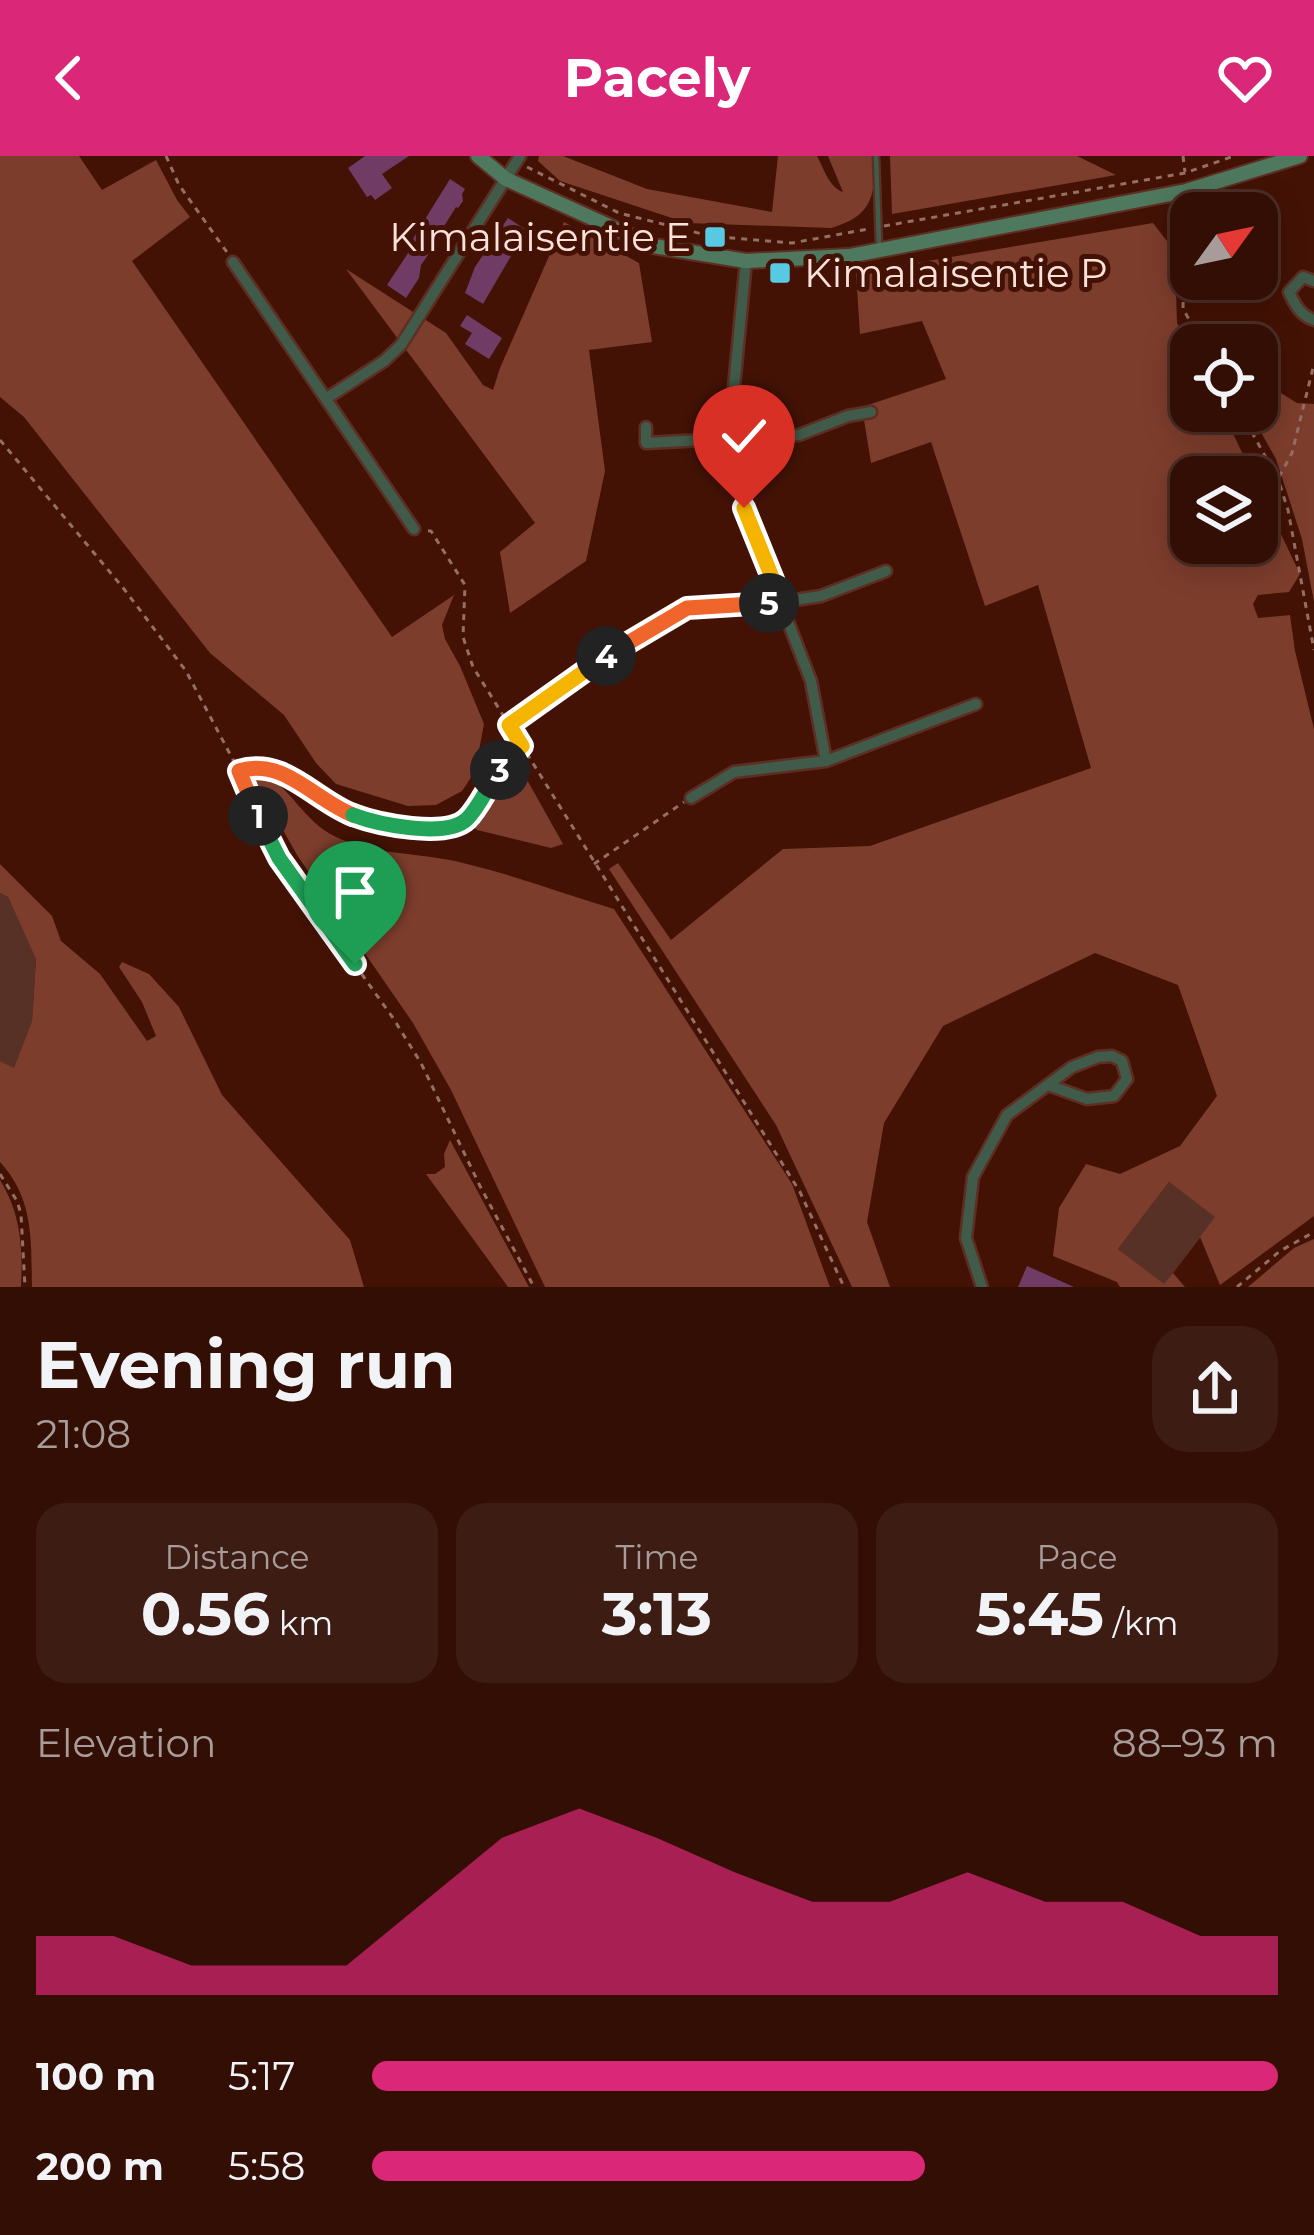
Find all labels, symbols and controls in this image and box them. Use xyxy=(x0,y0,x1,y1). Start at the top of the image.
icon: back xyxy=(36,45,102,111)
text: Pacely xyxy=(564,45,750,111)
icon: heart xyxy=(1212,45,1278,111)
north arrow xyxy=(1170,192,1278,300)
map controls xyxy=(1170,192,1278,564)
place label: Kimalaisentie E xyxy=(389,213,691,261)
marker: Kimalaisentie E xyxy=(702,224,728,250)
place label: Kimalaisentie P xyxy=(804,249,1108,297)
marker: Kimalaisentie P xyxy=(767,260,793,286)
button: locate xyxy=(1170,324,1278,432)
pin xyxy=(693,385,795,508)
icon: check xyxy=(711,403,777,469)
button: layers xyxy=(1170,456,1278,564)
pin: 5 xyxy=(739,573,799,633)
text: 5 xyxy=(759,583,779,623)
pin: 4 xyxy=(576,626,636,686)
text: 4 xyxy=(595,636,617,676)
pin: 3 xyxy=(470,740,530,800)
text: 3 xyxy=(490,750,510,790)
pin: 1 xyxy=(228,786,288,846)
text: 1 xyxy=(252,796,264,836)
pin xyxy=(304,841,406,964)
icon: arrive xyxy=(322,859,388,925)
text: Evening run xyxy=(36,1324,456,1405)
button: share xyxy=(1152,1326,1278,1452)
text: 21:08 xyxy=(36,1410,131,1458)
text: Distance xyxy=(165,1537,309,1577)
text: Time xyxy=(616,1537,698,1577)
text: Pace xyxy=(1037,1537,1117,1577)
text: 0.56 xyxy=(141,1577,270,1650)
text: 3:13 xyxy=(602,1577,712,1650)
text: 5:45 xyxy=(976,1577,1104,1650)
text: km xyxy=(270,1603,333,1643)
text: /km xyxy=(1104,1603,1178,1643)
text: Elevation xyxy=(36,1719,216,1767)
text: 88–93 m xyxy=(1112,1719,1278,1767)
text: 100 m xyxy=(36,2052,156,2100)
text: 5:17 xyxy=(228,2052,295,2100)
text: 200 m xyxy=(36,2142,164,2190)
text: 5:58 xyxy=(228,2142,305,2190)

